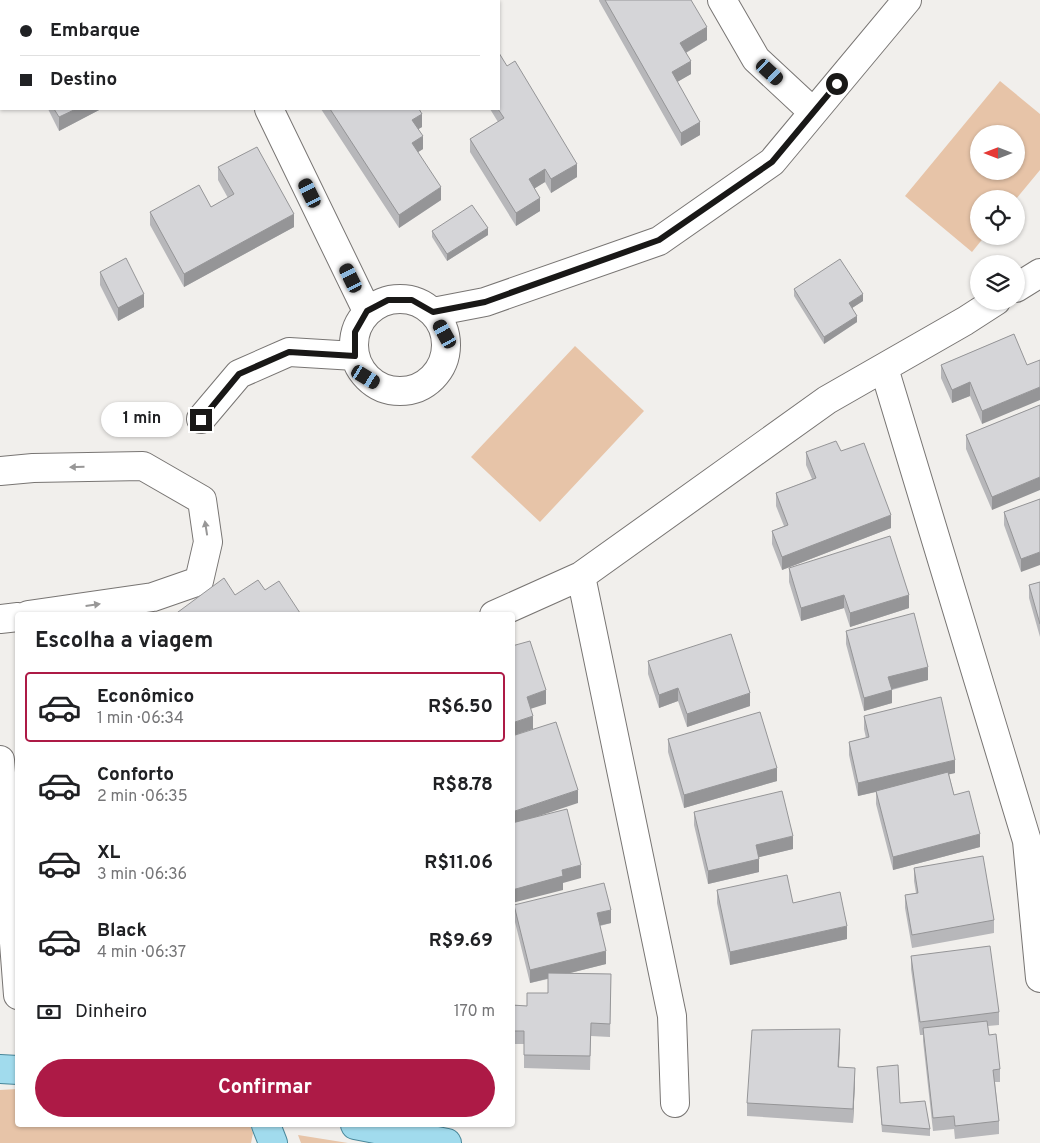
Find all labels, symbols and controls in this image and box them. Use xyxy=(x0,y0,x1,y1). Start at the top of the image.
text: Embarque xyxy=(50,19,140,43)
car xyxy=(753,56,786,88)
text: Destino xyxy=(50,68,117,92)
route start xyxy=(826,73,848,95)
north arrow xyxy=(970,125,1025,180)
map controls xyxy=(970,125,1025,310)
car xyxy=(296,176,323,210)
button: locate xyxy=(970,190,1025,245)
button: layers xyxy=(970,255,1025,310)
car xyxy=(337,261,364,295)
car xyxy=(431,317,458,351)
car xyxy=(349,363,382,391)
callout: 1 min xyxy=(101,402,184,438)
text: 1 min xyxy=(123,409,161,429)
route end xyxy=(190,409,212,431)
one-way arrow xyxy=(69,464,85,472)
one-way arrow xyxy=(202,520,210,536)
one-way arrow xyxy=(86,601,102,609)
text: Escolha a viagem xyxy=(35,628,213,655)
icon: car xyxy=(37,685,82,730)
text: Econômico xyxy=(97,685,194,709)
text: R$6.50 xyxy=(428,695,493,719)
text: 1 min · 06:34 xyxy=(97,709,184,729)
icon: car xyxy=(37,763,82,808)
text: Conforto xyxy=(97,763,174,787)
text: R$8.78 xyxy=(432,773,493,797)
text: 2 min · 06:35 xyxy=(97,787,188,807)
icon: car xyxy=(37,841,82,886)
text: XL xyxy=(97,841,120,865)
text: R$11.06 xyxy=(424,851,493,875)
text: 3 min · 06:36 xyxy=(97,865,187,885)
icon: car xyxy=(37,919,82,964)
text: Black xyxy=(97,919,147,943)
text: R$9.69 xyxy=(429,929,493,953)
text: 4 min · 06:37 xyxy=(97,943,186,963)
icon: cash xyxy=(35,998,63,1026)
text: Dinheiro xyxy=(75,1000,147,1024)
text: 170 m xyxy=(454,1002,495,1022)
button: Confirmar xyxy=(35,1059,495,1117)

